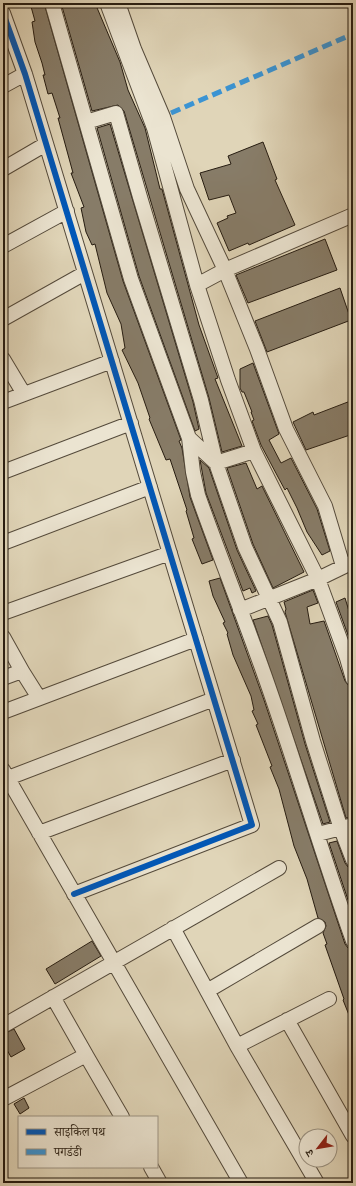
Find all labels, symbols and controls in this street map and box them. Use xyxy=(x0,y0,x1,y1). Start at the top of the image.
legend xyxy=(18,1116,158,1168)
text: साइकिल पथ xyxy=(53,1124,106,1140)
north arrow xyxy=(298,1128,338,1168)
text: पगडंडी xyxy=(53,1145,83,1160)
text: उ xyxy=(302,1145,318,1160)

